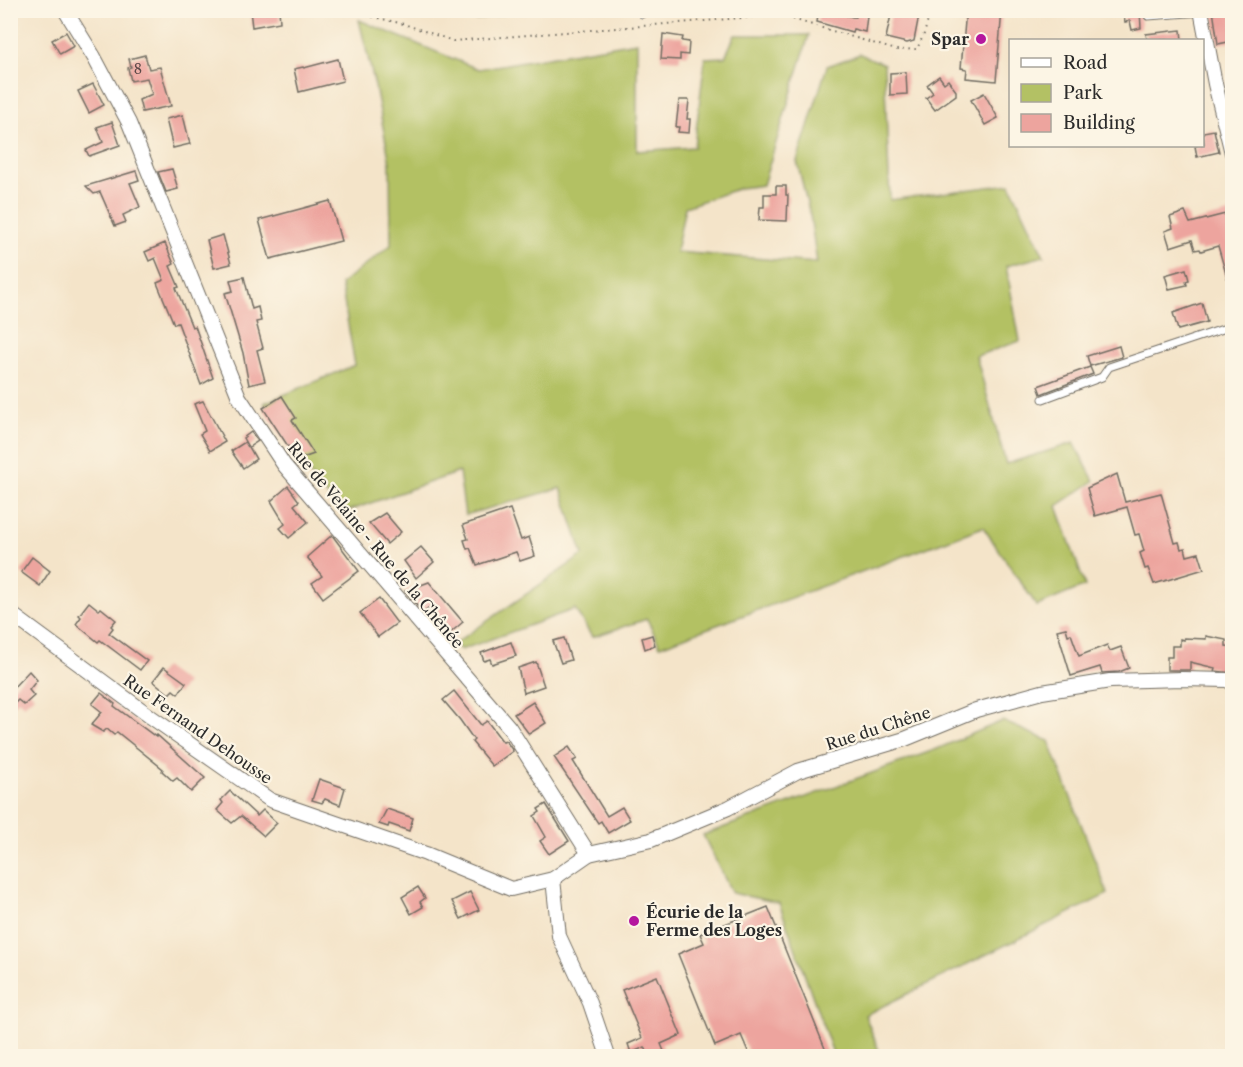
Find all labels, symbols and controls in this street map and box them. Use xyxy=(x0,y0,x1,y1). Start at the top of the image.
place label: Spar xyxy=(931,29,969,49)
marker: Spar xyxy=(974,32,988,46)
legend xyxy=(1009,39,1204,147)
text: Road xyxy=(1063,52,1108,74)
house number: 8 xyxy=(134,60,142,78)
text: Park xyxy=(1063,82,1104,104)
text: Building xyxy=(1063,112,1135,134)
street label: Rue de Velaine - Rue de la Chênée xyxy=(284,438,468,652)
street label: Rue Fernand Dehousse xyxy=(120,670,276,788)
street label: Rue du Chêne xyxy=(823,702,933,754)
place label: Écurie de la Ferme des Loges xyxy=(646,902,782,940)
marker: Écurie de la Ferme des Loges xyxy=(627,914,641,928)

